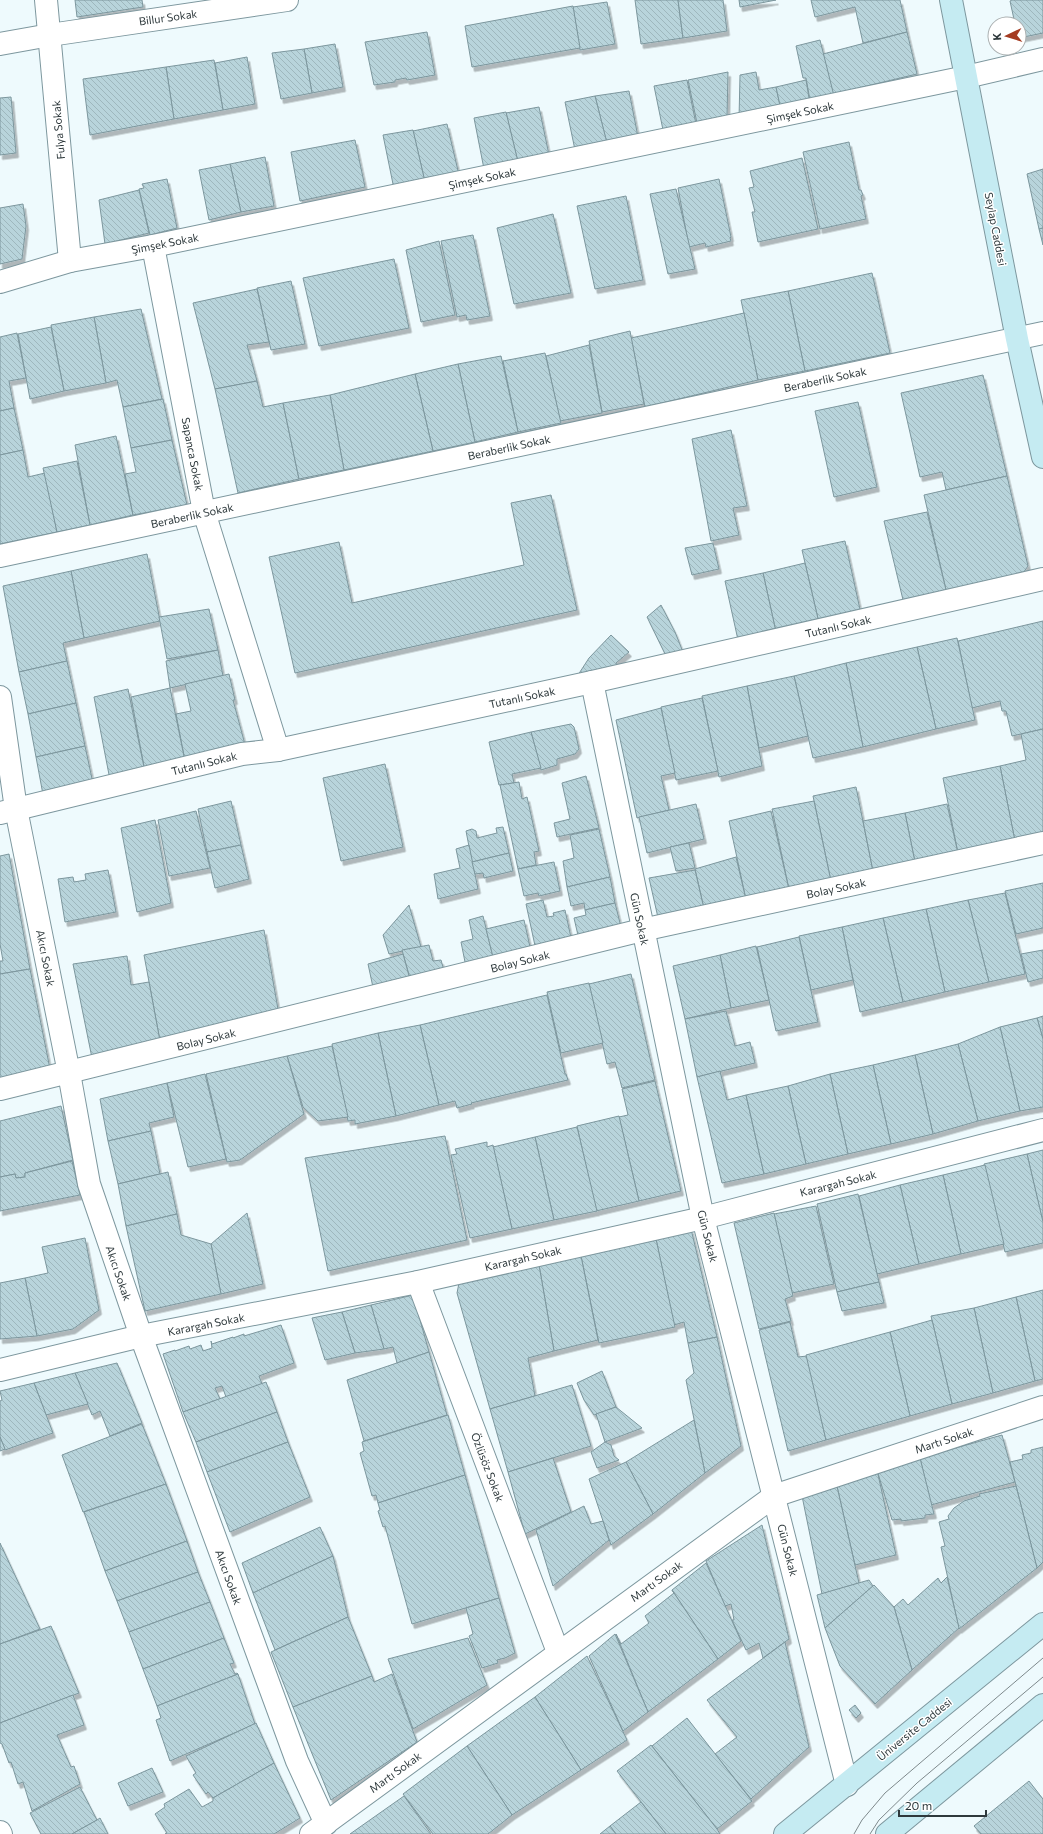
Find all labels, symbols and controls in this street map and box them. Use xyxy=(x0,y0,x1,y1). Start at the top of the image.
street label: Billur Sokak xyxy=(138,6,198,28)
north arrow xyxy=(987,16,1027,56)
text: K xyxy=(990,32,1003,41)
street label: Şimşek Sokak xyxy=(765,99,835,125)
street label: Fulya Sokak xyxy=(49,100,67,160)
street label: Şimşek Sokak xyxy=(447,165,517,191)
street label: Seylap Caddesi xyxy=(983,191,1010,267)
street label: Şimşek Sokak xyxy=(130,230,200,256)
street label: Beraberlik Sokak xyxy=(783,364,867,394)
street label: Sapanca Sokak xyxy=(179,416,207,492)
street label: Beraberlik Sokak xyxy=(467,432,551,462)
street label: Beraberlik Sokak xyxy=(150,500,234,530)
street label: Tutanlı Sokak xyxy=(804,612,872,640)
street label: Tutanlı Sokak xyxy=(488,684,556,710)
street label: Tutanlı Sokak xyxy=(170,749,238,777)
street label: Bolay Sokak xyxy=(805,875,867,901)
street label: Gün Sokak xyxy=(628,892,652,946)
street label: Akıcı Sokak xyxy=(34,929,58,987)
street label: Bolay Sokak xyxy=(489,947,551,975)
street label: Bolay Sokak xyxy=(175,1025,237,1053)
street label: Karargah Sokak xyxy=(798,1167,878,1199)
street label: Gün Sokak xyxy=(695,1209,721,1263)
street label: Karargah Sokak xyxy=(483,1243,563,1273)
street label: Akıcı Sokak xyxy=(103,1244,135,1302)
street label: Karargah Sokak xyxy=(166,1310,246,1338)
street label: Martı Sokak xyxy=(913,1424,975,1456)
street label: Özlüsöz Sokak xyxy=(469,1430,508,1504)
street label: Gün Sokak xyxy=(775,1523,801,1577)
street label: Akıcı Sokak xyxy=(213,1548,245,1606)
street label: Martı Sokak xyxy=(628,1558,684,1604)
street label: Üniversite Caddesi xyxy=(873,1694,954,1763)
street label: Martı Sokak xyxy=(367,1749,423,1795)
scale bar xyxy=(899,1792,986,1818)
text: 20 m xyxy=(905,1798,932,1812)

